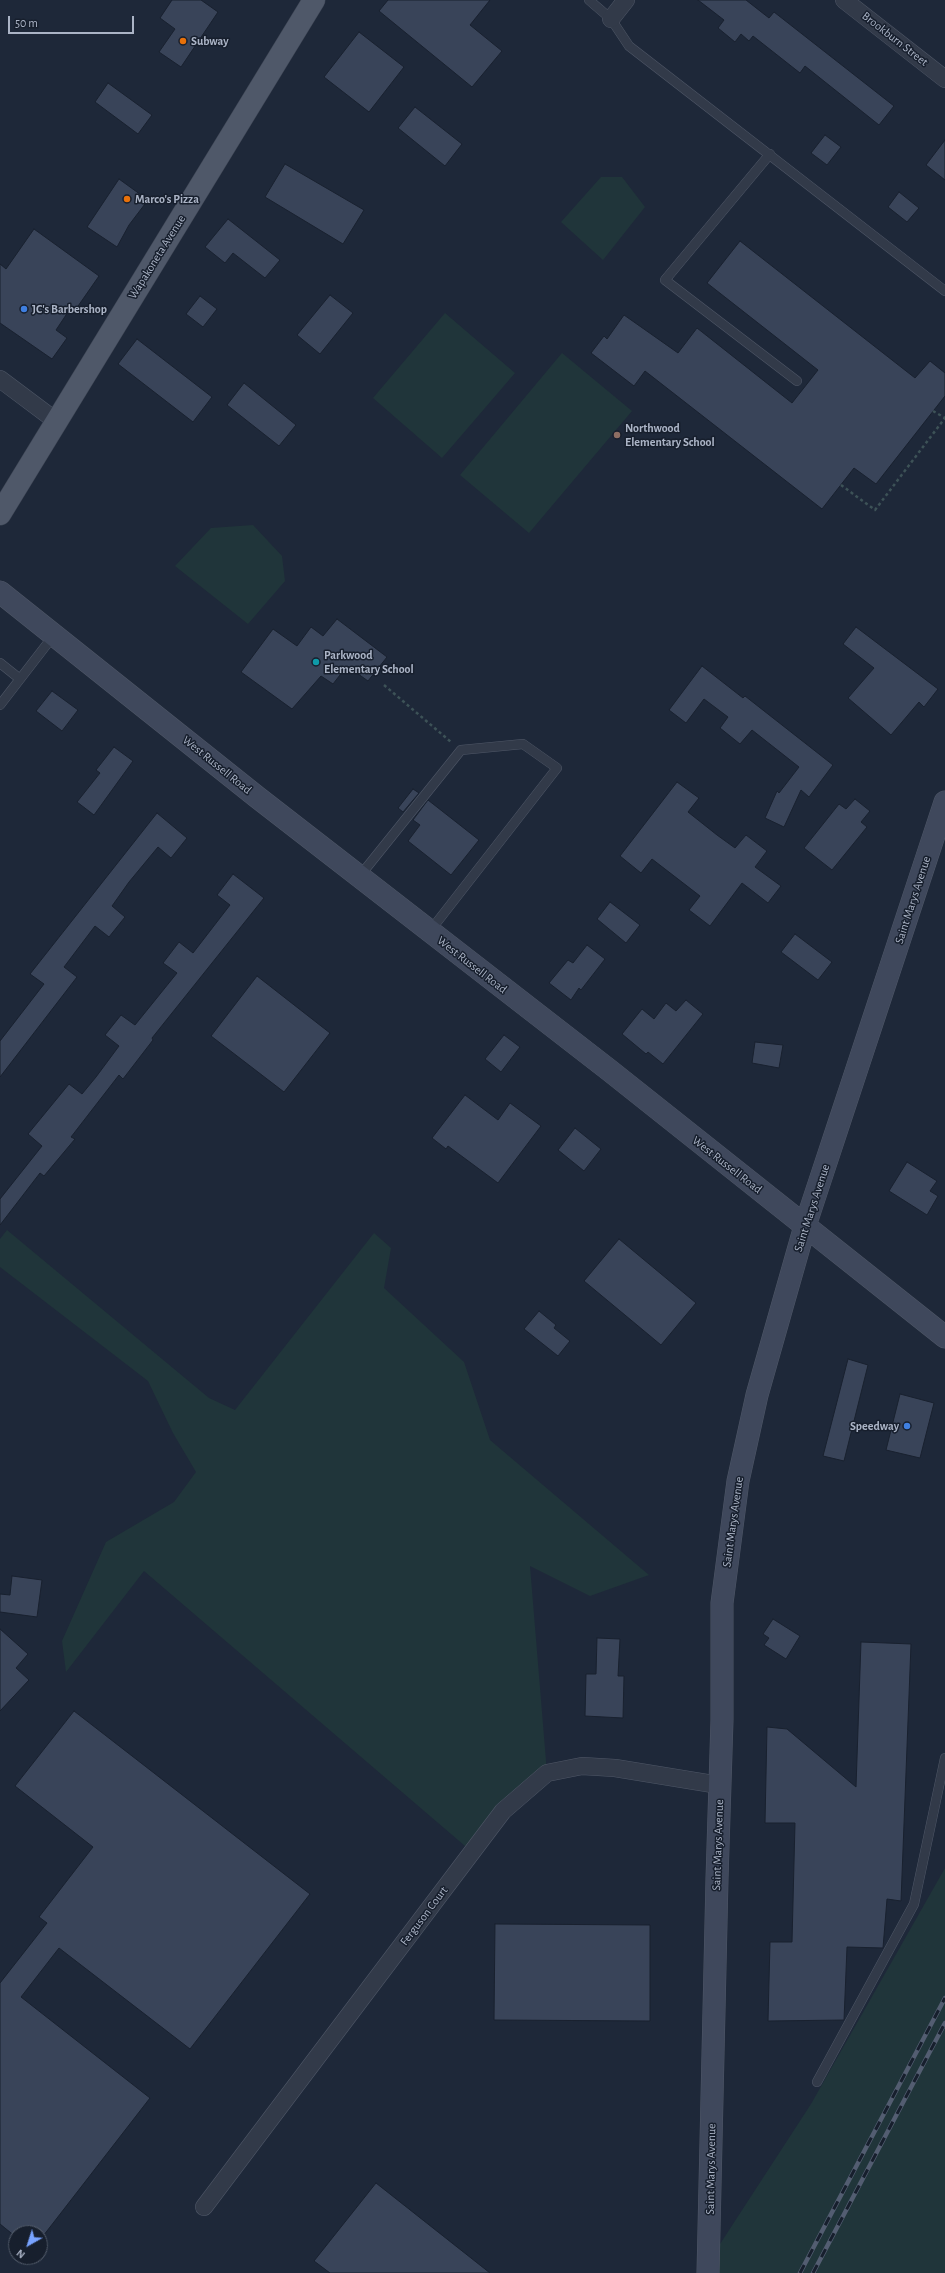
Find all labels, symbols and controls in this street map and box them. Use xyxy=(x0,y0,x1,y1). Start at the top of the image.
scale bar xyxy=(10,8,136,34)
street label: Brookburn Street xyxy=(859,9,931,69)
text: 50 m xyxy=(15,17,38,29)
place label: Subway xyxy=(191,34,229,48)
marker: Subway xyxy=(178,36,188,46)
place label: Marco's Pizza xyxy=(135,192,199,206)
marker: Marco's Pizza xyxy=(122,194,132,204)
street label: Wapakoneta Avenue xyxy=(125,212,189,302)
place label: JC's Barbershop xyxy=(32,302,107,316)
marker: JC's Barbershop xyxy=(19,304,29,314)
place label: Northwood Elementary School xyxy=(625,421,715,449)
marker: Northwood Elementary School xyxy=(612,430,622,440)
place label: Parkwood Elementary School xyxy=(324,648,414,676)
marker: Parkwood Elementary School xyxy=(311,657,321,667)
street label: West Russell Road xyxy=(180,733,254,797)
street label: Saint Marys Avenue xyxy=(892,854,934,946)
street label: West Russell Road xyxy=(434,933,510,997)
street label: West Russell Road xyxy=(689,1133,765,1197)
street label: Saint Marys Avenue xyxy=(791,1162,833,1254)
place label: Speedway xyxy=(850,1419,899,1433)
marker: Speedway xyxy=(902,1421,912,1431)
street label: Saint Marys Avenue xyxy=(720,1476,746,1568)
street label: Saint Marys Avenue xyxy=(709,1799,727,1891)
street label: Ferguson Court xyxy=(397,1884,451,1948)
street label: Saint Marys Avenue xyxy=(703,2123,719,2215)
north arrow xyxy=(8,2225,48,2265)
text: N xyxy=(14,2247,27,2261)

